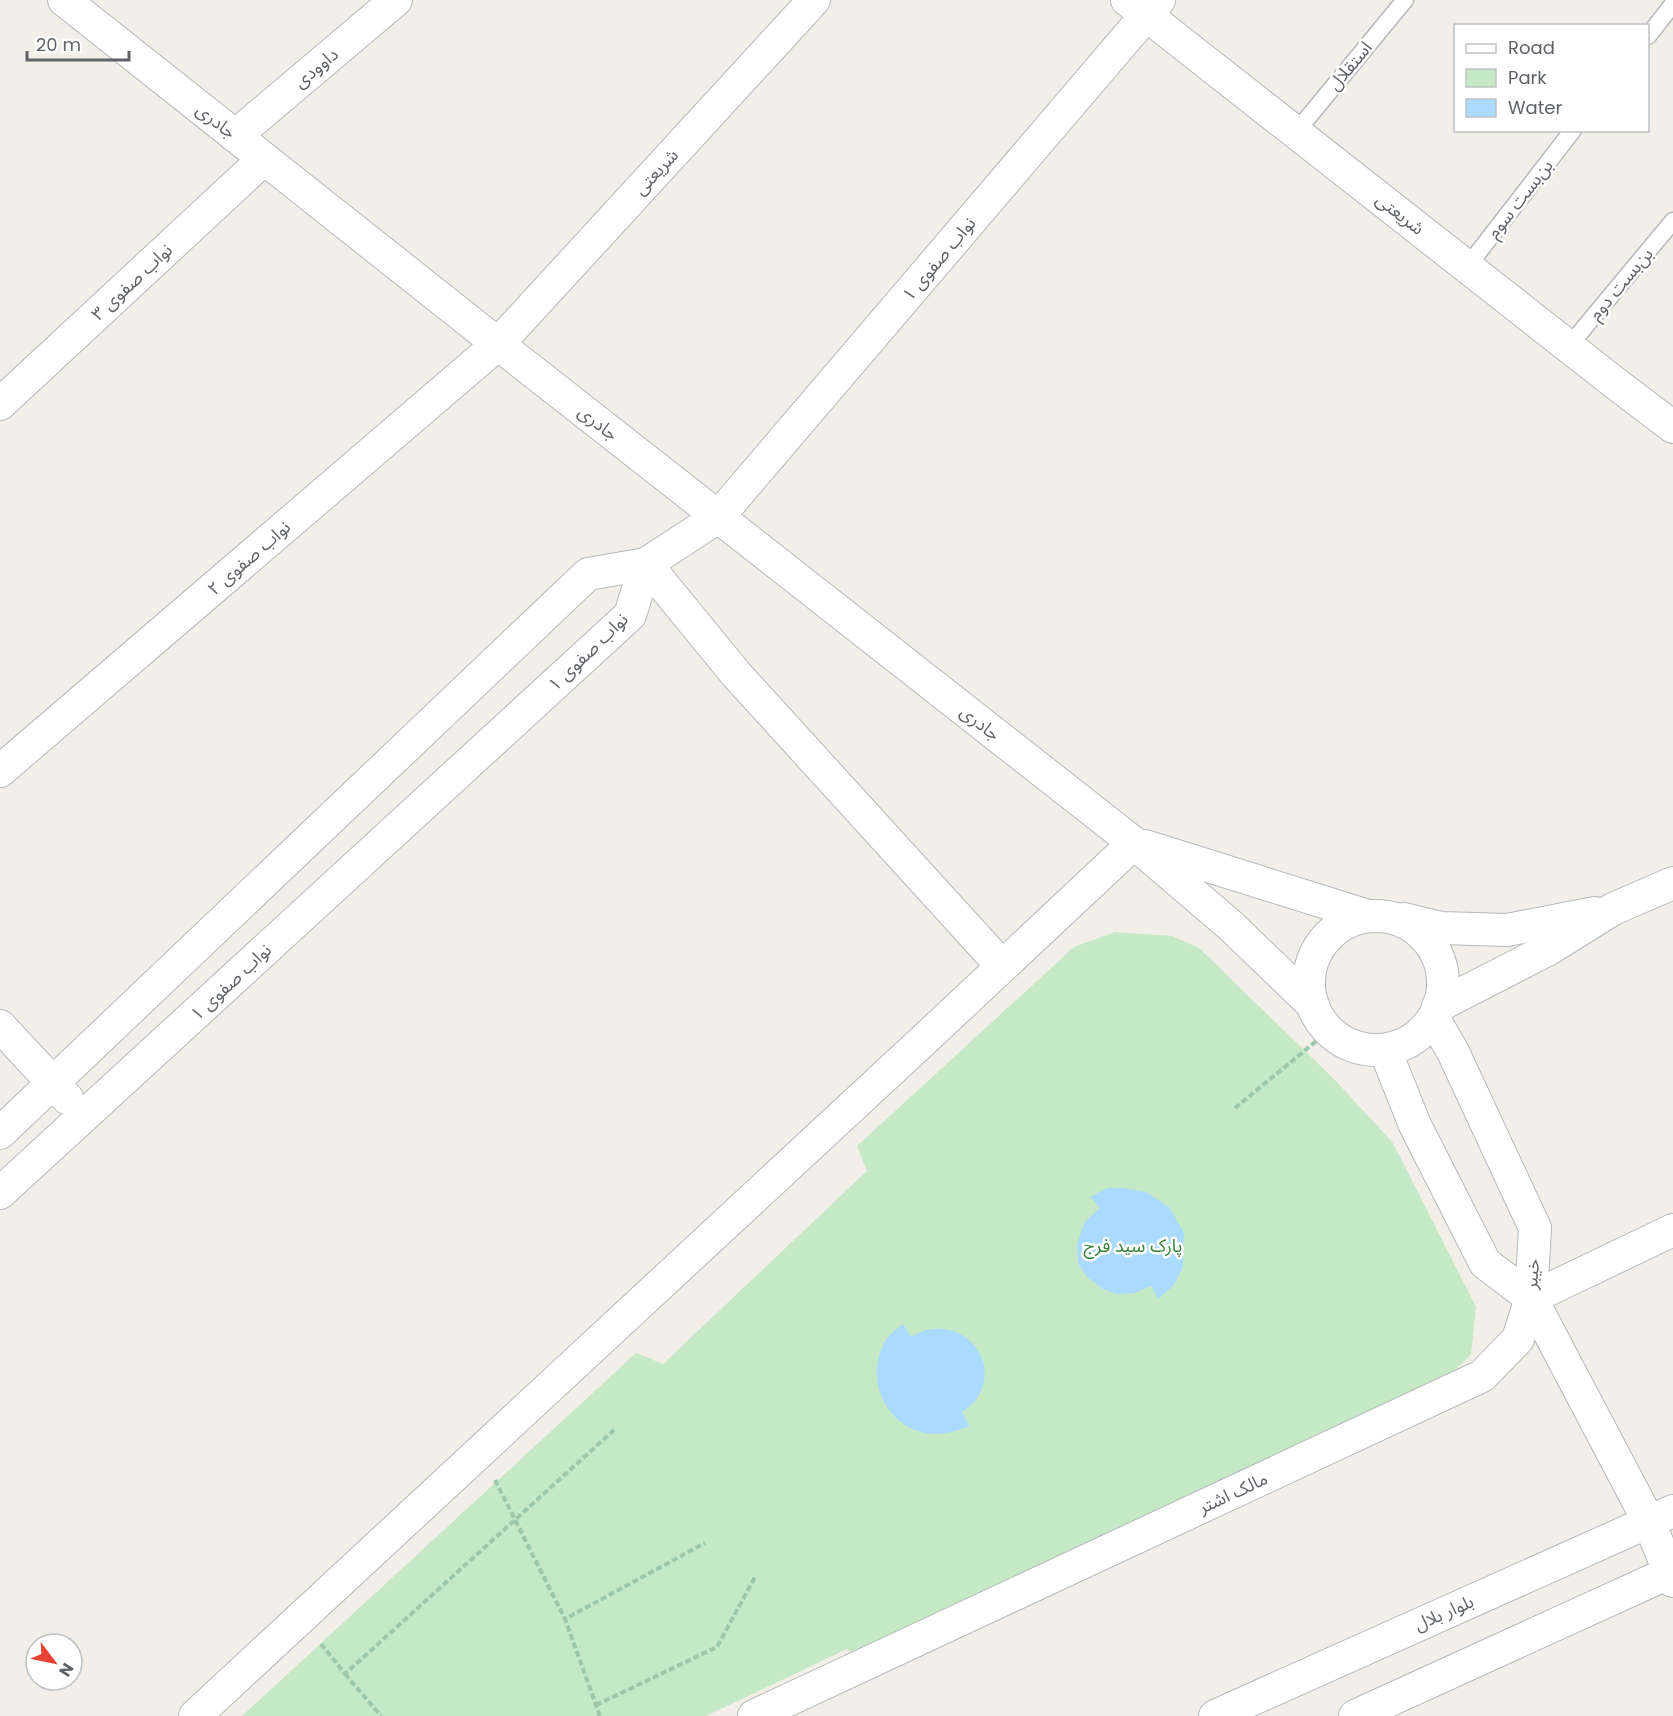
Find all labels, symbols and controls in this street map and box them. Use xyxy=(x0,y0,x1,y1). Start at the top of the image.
scale bar xyxy=(27,24,129,62)
legend xyxy=(1454,24,1649,132)
text: 20 m xyxy=(36,32,81,57)
text: Road xyxy=(1508,35,1555,60)
street label: استقلال xyxy=(1322,36,1378,96)
street label: داوودی xyxy=(288,42,343,94)
text: Park xyxy=(1508,65,1547,90)
text: Water xyxy=(1508,95,1562,120)
street label: جادری xyxy=(191,97,242,144)
street label: شریعتی xyxy=(628,143,684,200)
street label: بن‌بست‌ سوم xyxy=(1481,154,1560,245)
street label: شریعتی xyxy=(1371,187,1430,241)
street label: نواب صفوی ۱ xyxy=(896,211,981,306)
street label: نواب صفوی ۳ xyxy=(86,237,178,326)
street label: بن‌بست‌ دوم xyxy=(1583,242,1660,327)
street label: جادری xyxy=(573,399,624,446)
street label: نواب صفوی ۲ xyxy=(202,514,296,601)
street label: نواب صفوی ۱ xyxy=(542,607,633,696)
street label: جادری xyxy=(955,699,1006,746)
street label: نواب صفوی ۱ xyxy=(185,937,277,1026)
park label: پارک سید فرج xyxy=(1084,1233,1182,1259)
street label: خیبر xyxy=(1518,1258,1545,1291)
street label: مالک اشتر xyxy=(1193,1466,1272,1520)
street label: بلوار بلال xyxy=(1410,1588,1477,1637)
north arrow xyxy=(24,1632,84,1692)
text: N xyxy=(53,1658,79,1681)

